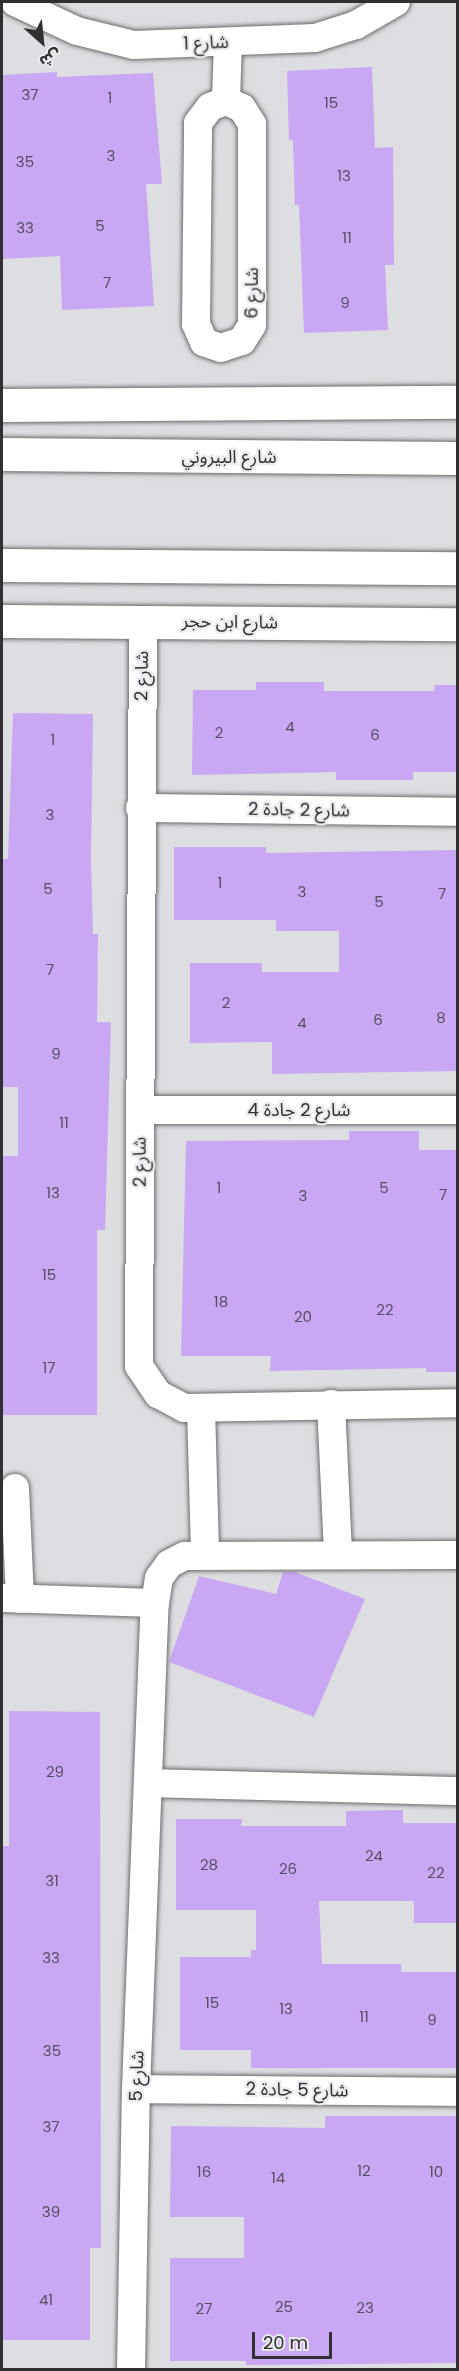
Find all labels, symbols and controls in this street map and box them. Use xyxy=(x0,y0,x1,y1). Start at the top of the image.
north arrow xyxy=(12,12,72,72)
street label: شارع 1 xyxy=(183,31,229,55)
text: ش xyxy=(35,43,65,74)
house number: 37 xyxy=(21,86,39,104)
house number: 1 xyxy=(108,89,112,107)
house number: 15 xyxy=(324,94,338,112)
house number: 3 xyxy=(107,147,115,165)
house number: 35 xyxy=(16,153,34,171)
house number: 13 xyxy=(337,167,351,185)
house number: 5 xyxy=(95,217,105,235)
house number: 33 xyxy=(16,219,34,237)
house number: 11 xyxy=(342,229,352,247)
street label: شارع 6 xyxy=(241,267,263,319)
house number: 7 xyxy=(103,274,111,292)
house number: 9 xyxy=(340,294,350,312)
street label: شارع البيروني xyxy=(181,446,277,468)
street label: شارع ابن حجر xyxy=(182,610,278,634)
street label: شارع 2 xyxy=(131,651,153,701)
house number: 4 xyxy=(285,718,295,736)
house number: 2 xyxy=(215,724,223,742)
house number: 6 xyxy=(370,726,380,744)
house number: 1 xyxy=(51,731,55,749)
street label: شارع 2 جادة 2 xyxy=(248,798,350,822)
house number: 3 xyxy=(46,806,54,824)
house number: 1 xyxy=(218,874,222,892)
house number: 5 xyxy=(43,880,53,898)
house number: 3 xyxy=(298,883,306,901)
house number: 7 xyxy=(438,885,446,903)
house number: 5 xyxy=(374,893,384,911)
house number: 7 xyxy=(46,961,54,979)
house number: 2 xyxy=(222,994,230,1012)
house number: 8 xyxy=(436,1009,446,1027)
house number: 6 xyxy=(373,1011,383,1029)
house number: 4 xyxy=(297,1014,307,1032)
house number: 9 xyxy=(51,1045,61,1063)
street label: شارع 2 جادة 4 xyxy=(248,1099,350,1121)
house number: 11 xyxy=(59,1114,69,1132)
street label: شارع 2 xyxy=(129,1137,151,1187)
house number: 1 xyxy=(217,1179,221,1197)
house number: 5 xyxy=(379,1179,389,1197)
house number: 13 xyxy=(46,1184,60,1202)
house number: 7 xyxy=(439,1186,447,1204)
house number: 3 xyxy=(299,1187,307,1205)
house number: 15 xyxy=(42,1266,56,1284)
house number: 18 xyxy=(214,1293,228,1311)
house number: 22 xyxy=(376,1301,394,1319)
house number: 20 xyxy=(294,1308,312,1326)
house number: 17 xyxy=(43,1359,55,1377)
house number: 29 xyxy=(46,1763,64,1781)
house number: 24 xyxy=(365,1847,383,1865)
house number: 28 xyxy=(200,1856,218,1874)
house number: 26 xyxy=(279,1860,297,1878)
house number: 22 xyxy=(427,1864,445,1882)
house number: 31 xyxy=(45,1872,59,1890)
house number: 33 xyxy=(42,1949,60,1967)
house number: 15 xyxy=(205,1994,219,2012)
house number: 13 xyxy=(279,2000,293,2018)
house number: 11 xyxy=(359,2008,369,2026)
house number: 9 xyxy=(427,2011,437,2029)
house number: 35 xyxy=(43,2042,61,2060)
street label: شارع 5 xyxy=(125,2050,149,2102)
street label: شارع 5 جادة 2 xyxy=(245,2078,349,2102)
house number: 37 xyxy=(42,2118,60,2136)
house number: 12 xyxy=(357,2162,371,2180)
house number: 16 xyxy=(197,2163,211,2181)
house number: 10 xyxy=(429,2163,443,2181)
house number: 14 xyxy=(271,2169,285,2187)
house number: 39 xyxy=(42,2203,60,2221)
house number: 41 xyxy=(39,2291,53,2309)
house number: 25 xyxy=(275,2298,293,2316)
house number: 23 xyxy=(356,2299,374,2317)
house number: 27 xyxy=(196,2300,212,2318)
scale bar xyxy=(255,2320,334,2358)
text: 20 m xyxy=(263,2330,308,2355)

